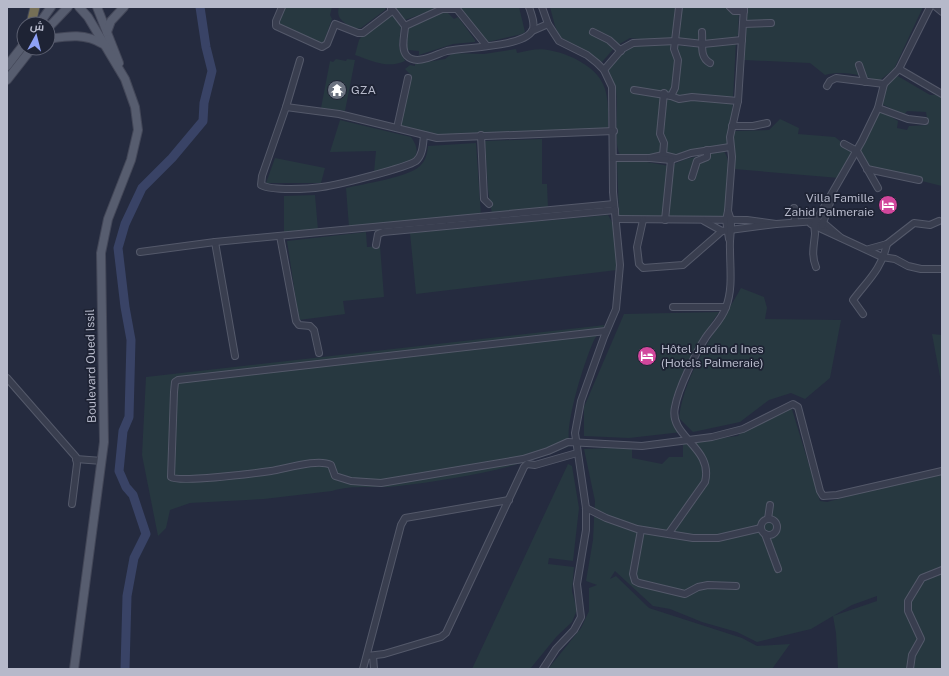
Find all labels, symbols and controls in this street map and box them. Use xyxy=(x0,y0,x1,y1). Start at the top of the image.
north arrow xyxy=(16,16,56,56)
text: ش xyxy=(29,19,45,34)
temple icon: GZA xyxy=(326,79,348,101)
place label: GZA xyxy=(351,83,376,97)
place label: Villa Famille Zahid Palmeraie xyxy=(784,191,874,219)
hotel icon: Villa Famille Zahid Palmeraie xyxy=(877,194,899,216)
street label: Boulevard Oued Issil xyxy=(83,309,99,423)
place label: Hôtel Jardin d Ines (Hotels Palmeraie) xyxy=(661,342,764,370)
hotel icon: Hôtel Jardin d Ines (Hotels Palmeraie) xyxy=(636,345,658,367)

